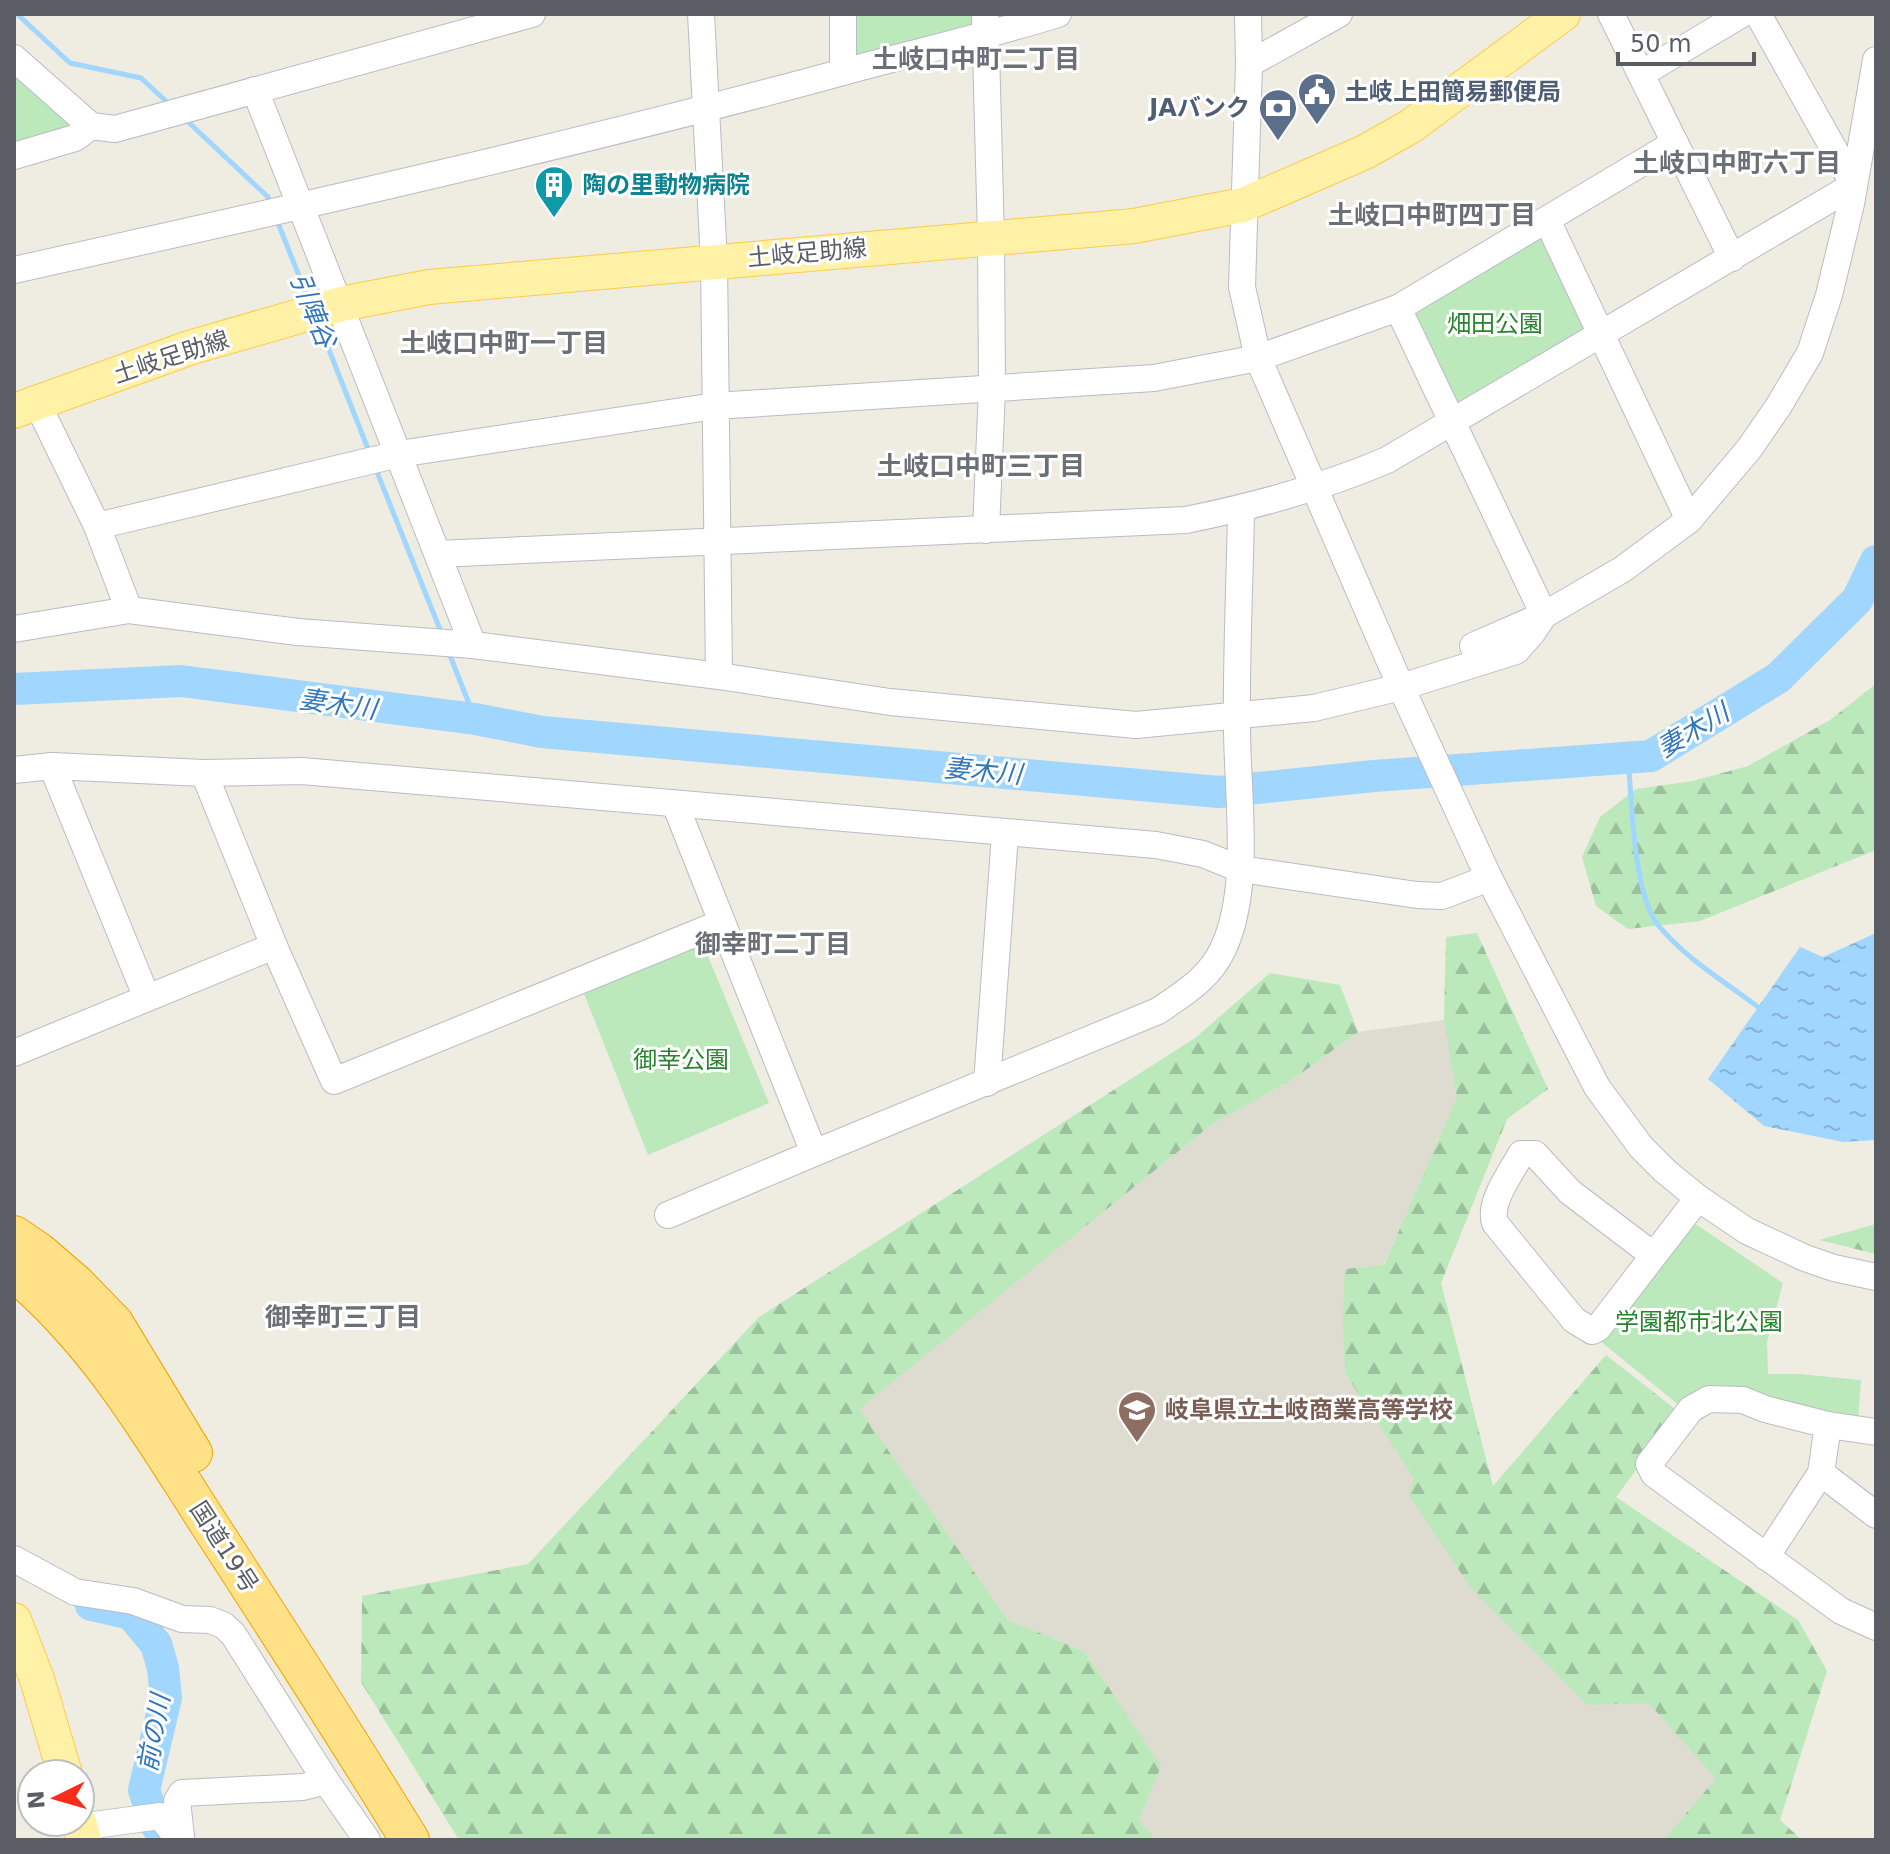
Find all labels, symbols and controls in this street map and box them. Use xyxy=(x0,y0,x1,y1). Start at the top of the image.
scale bar xyxy=(1618,16,1754,66)
text: 50 m xyxy=(1630,30,1692,58)
district label: 土岐口中町二丁目 xyxy=(872,44,1080,74)
public building icon: 土岐上田簡易郵便局 xyxy=(1296,71,1338,126)
place label: 土岐上田簡易郵便局 xyxy=(1345,78,1561,106)
bank icon: JAバンク xyxy=(1257,87,1299,142)
place label: JAバンク xyxy=(1147,94,1250,122)
district label: 土岐口中町六丁目 xyxy=(1633,148,1841,178)
building icon: 陶の里動物病院 xyxy=(533,164,575,219)
place label: 陶の里動物病院 xyxy=(582,171,750,199)
district label: 土岐口中町四丁目 xyxy=(1328,200,1536,230)
street label: 土岐足助線 xyxy=(746,234,868,272)
water label: 引陣谷 xyxy=(284,268,342,354)
park label: 畑田公園 xyxy=(1447,310,1543,338)
street label: 土岐足助線 xyxy=(110,325,232,389)
district label: 土岐口中町一丁目 xyxy=(400,328,608,358)
district label: 土岐口中町三丁目 xyxy=(877,451,1085,481)
water label: 妻木川 xyxy=(297,684,382,725)
water label: 妻木川 xyxy=(1652,696,1737,763)
water label: 妻木川 xyxy=(943,753,1026,790)
district label: 御幸町二丁目 xyxy=(695,929,851,959)
park label: 御幸公園 xyxy=(633,1046,729,1074)
district label: 御幸町三丁目 xyxy=(265,1302,421,1332)
park label: 学園都市北公園 xyxy=(1615,1308,1783,1336)
school or university icon: 岐阜県立土岐商業高等学校 xyxy=(1116,1389,1158,1444)
place label: 岐阜県立土岐商業高等学校 xyxy=(1165,1396,1453,1424)
street label: 国道19号 xyxy=(184,1496,264,1598)
water label: 前の川 xyxy=(132,1689,176,1774)
north arrow xyxy=(16,1758,96,1838)
text: N xyxy=(23,1789,50,1810)

